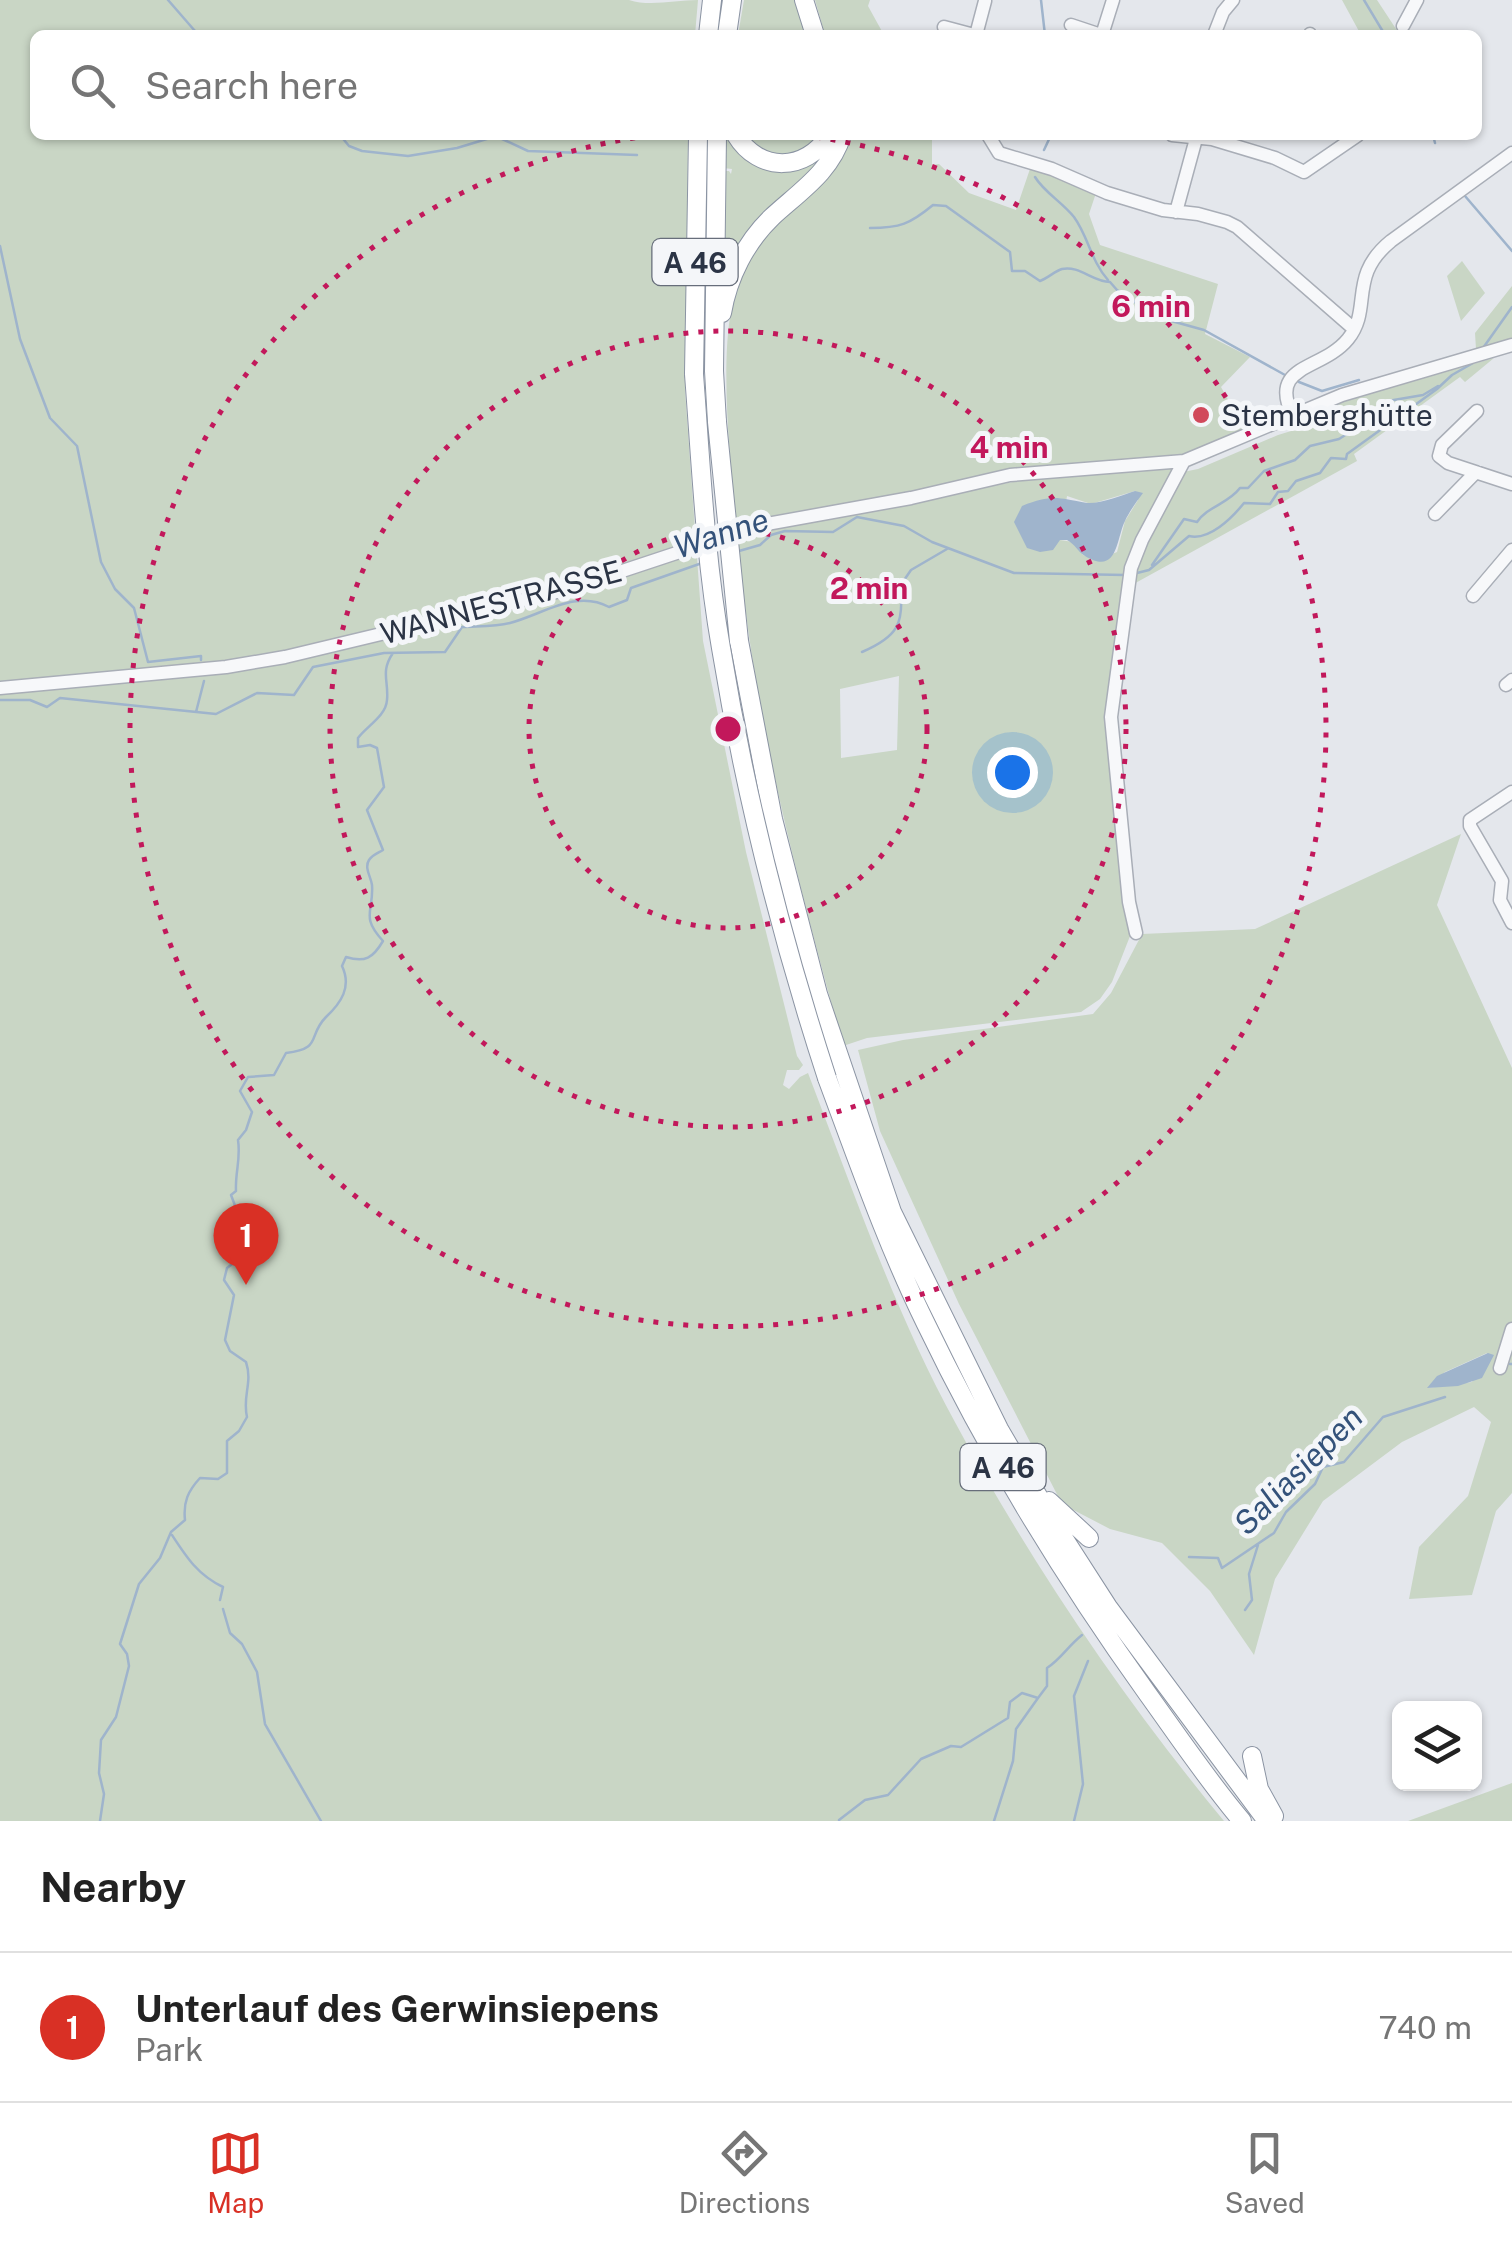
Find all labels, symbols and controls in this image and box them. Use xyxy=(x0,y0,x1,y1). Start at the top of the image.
search box xyxy=(30,30,1482,140)
icon: search xyxy=(65,58,120,113)
text: Search here xyxy=(145,63,358,108)
road number: A 46 xyxy=(652,239,738,285)
text: 6 min xyxy=(1111,288,1191,324)
place label: Stemberghütte xyxy=(1221,397,1433,433)
marker: Stemberghütte xyxy=(1190,404,1212,426)
text: 4 min xyxy=(969,429,1049,465)
water label: Wanne xyxy=(669,500,773,566)
street label: WANNESTRASSE xyxy=(377,553,625,651)
text: 2 min xyxy=(830,570,908,606)
centre of rings xyxy=(710,711,746,747)
your location xyxy=(987,747,1038,798)
pin: 1 xyxy=(214,1202,278,1285)
water label: Saliasiepen xyxy=(1226,1398,1370,1542)
road number: A 46 xyxy=(960,1444,1046,1490)
map controls xyxy=(1392,1701,1482,1791)
button: layers xyxy=(1392,1701,1482,1791)
text: Nearby xyxy=(40,1862,186,1911)
text: Unterlauf des Gerwinsiepens xyxy=(135,1986,659,2031)
text: 1 xyxy=(66,2009,79,2046)
text: 740 m xyxy=(1378,2009,1472,2046)
text: Park xyxy=(135,2031,203,2068)
tab: Map xyxy=(207,2126,264,2219)
tab: Directions xyxy=(679,2126,810,2219)
tab: Saved xyxy=(1225,2126,1305,2219)

